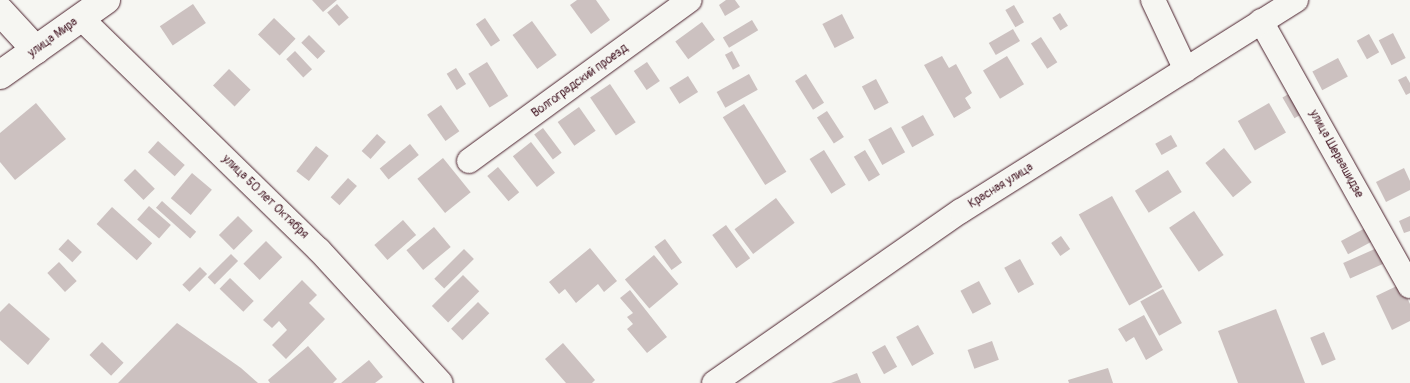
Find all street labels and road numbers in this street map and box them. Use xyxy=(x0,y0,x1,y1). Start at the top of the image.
street label: улица Мира xyxy=(25,15,81,61)
street label: Волгоградский проезд xyxy=(529,41,631,121)
street label: улица Шервашидзе xyxy=(1306,108,1366,200)
street label: улица 50 лет Октября xyxy=(219,152,311,242)
street label: Красная улица xyxy=(966,160,1036,212)

